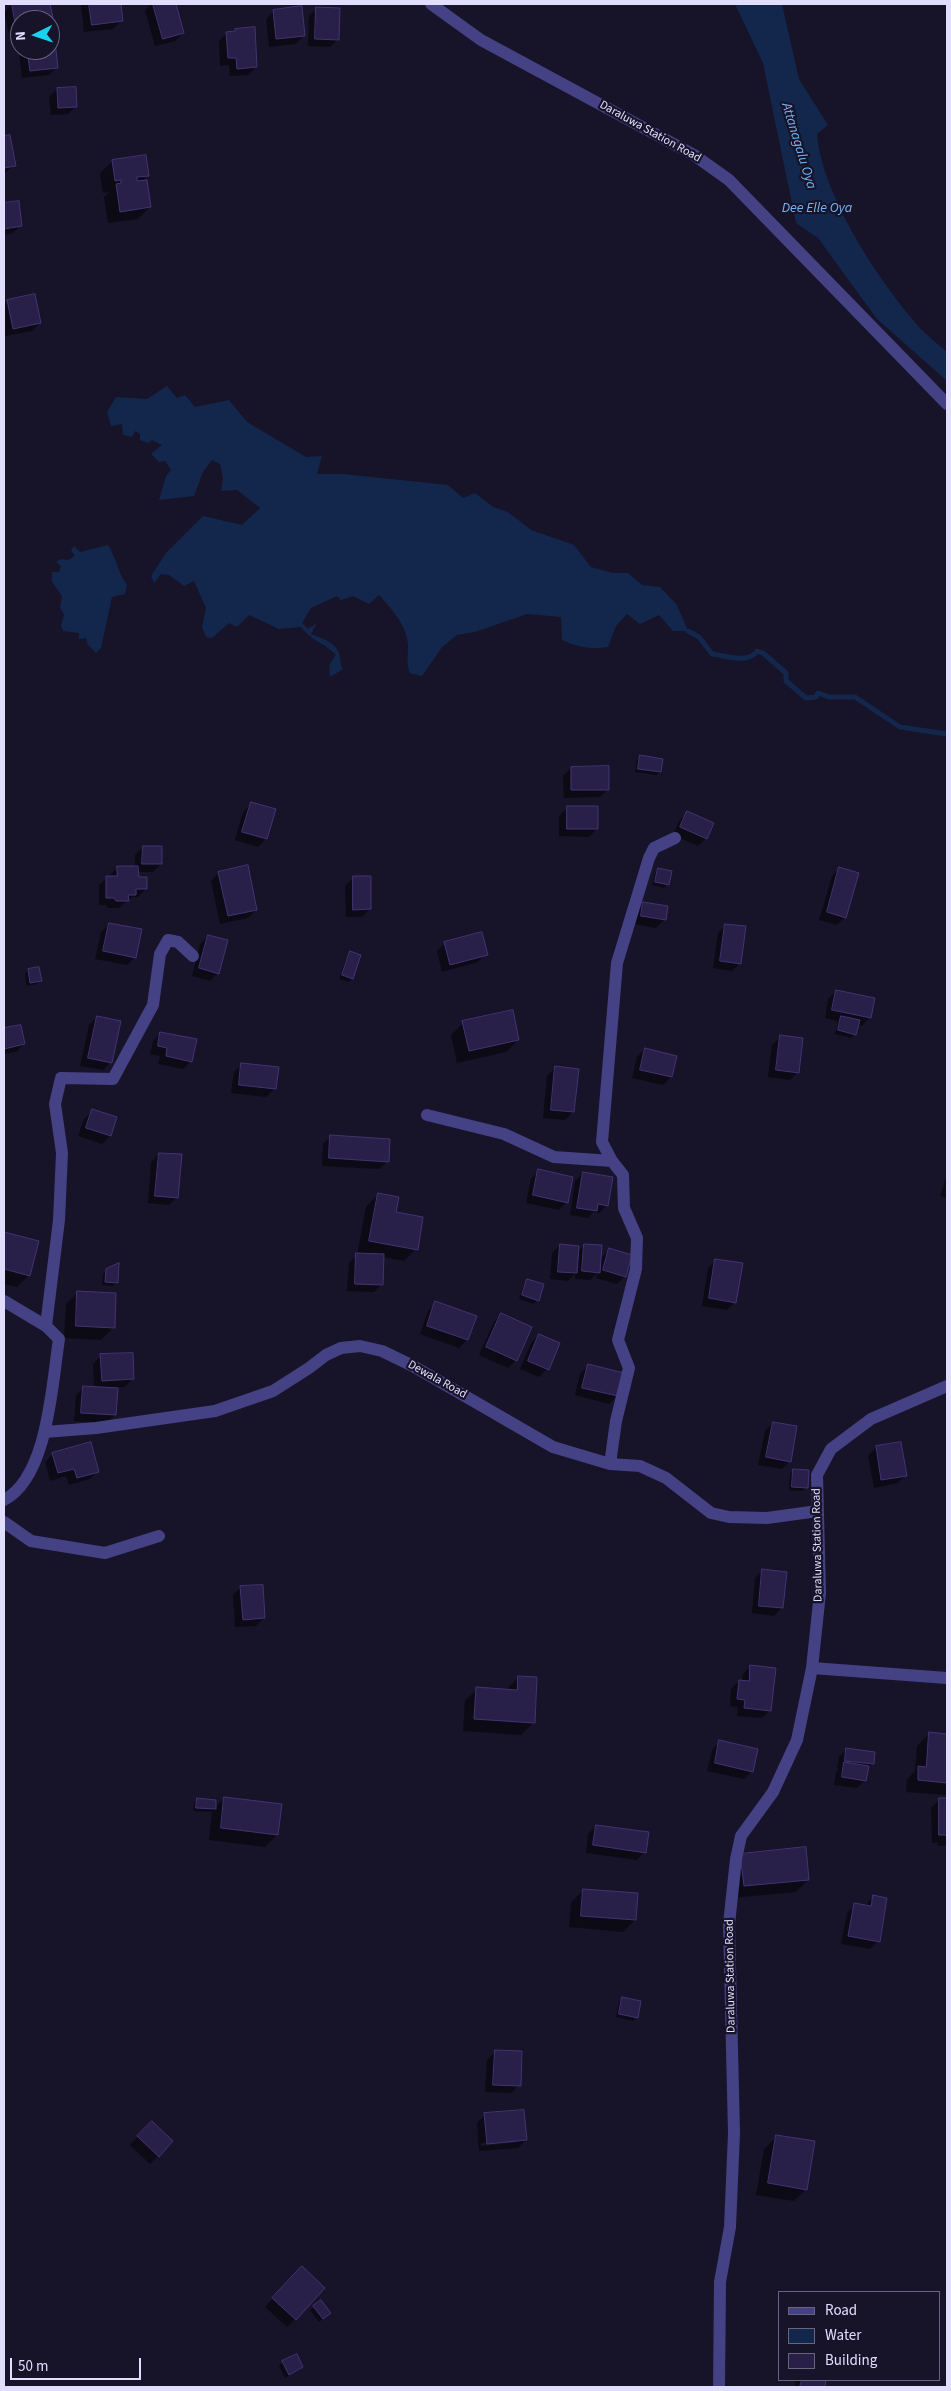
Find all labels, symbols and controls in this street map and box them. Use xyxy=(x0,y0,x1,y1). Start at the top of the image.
north arrow xyxy=(10,10,60,60)
text: N xyxy=(11,31,31,41)
street label: Daraluwa Station Road xyxy=(597,98,703,166)
water label: Attanagalu Oya xyxy=(777,101,819,191)
water label: Dee Elle Oya xyxy=(782,201,852,217)
street label: Dewala Road xyxy=(405,1358,469,1402)
street label: Daraluwa Station Road xyxy=(810,1488,826,1602)
street label: Daraluwa Station Road xyxy=(723,1919,739,2033)
legend xyxy=(778,2291,941,2381)
text: Road xyxy=(825,2300,857,2321)
text: Water xyxy=(825,2325,861,2346)
scale bar xyxy=(12,2348,144,2380)
text: Building xyxy=(825,2350,877,2371)
text: 50 m xyxy=(18,2356,48,2377)

